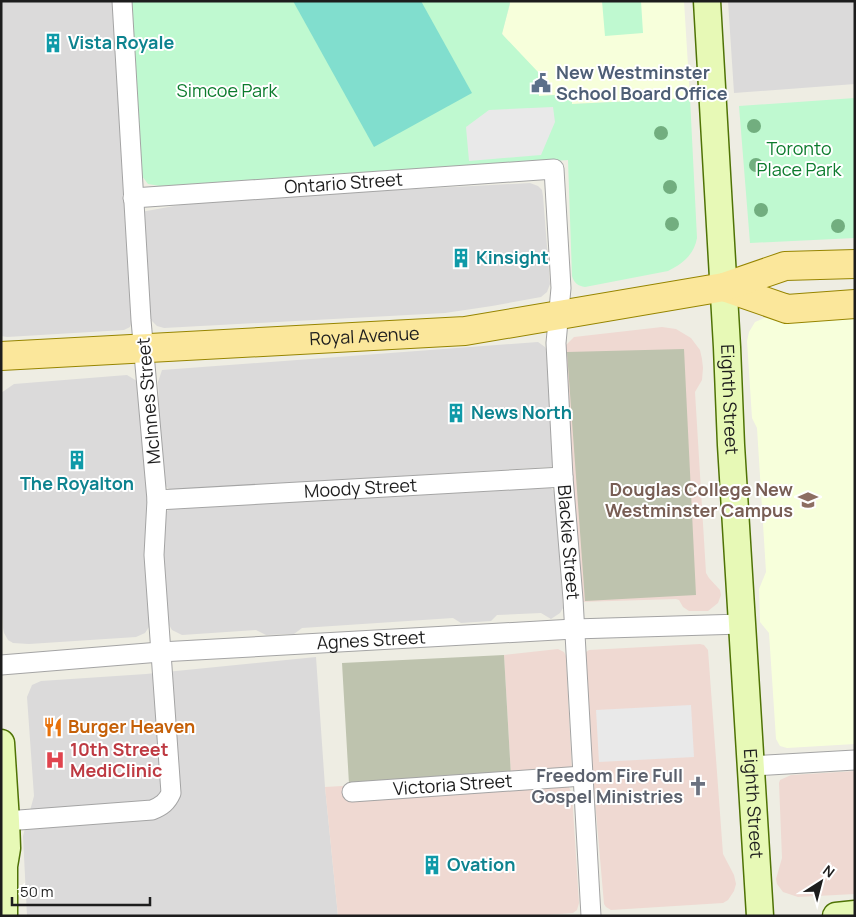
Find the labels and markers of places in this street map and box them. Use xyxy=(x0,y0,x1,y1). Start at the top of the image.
place label: Vista Royale xyxy=(68,30,174,54)
building icon: Vista Royale xyxy=(42,32,64,54)
place label: New Westminster School Board Office xyxy=(556,60,728,105)
public building icon: New Westminster School Board Office xyxy=(530,72,552,94)
place label: Kinsight xyxy=(476,245,549,269)
building icon: Kinsight xyxy=(450,247,472,269)
place label: News North xyxy=(471,400,572,424)
building icon: News North xyxy=(445,402,467,424)
building icon: The Royalton xyxy=(66,449,88,471)
place label: The Royalton xyxy=(20,471,134,495)
place label: Douglas College New Westminster Campus xyxy=(605,477,794,522)
school or university icon: Douglas College New Westminster Campus xyxy=(797,489,819,511)
place label: Burger Heaven xyxy=(68,714,195,738)
restaurant icon: Burger Heaven xyxy=(42,716,64,738)
place label: 10th Street MediClinic xyxy=(70,737,168,782)
hospital icon: 10th Street MediClinic xyxy=(44,749,66,771)
place label: Freedom Fire Full Gospel Ministries xyxy=(532,763,683,808)
church icon: Freedom Fire Full Gospel Ministries xyxy=(687,775,709,797)
place label: Ovation xyxy=(447,852,516,876)
building icon: Ovation xyxy=(421,854,443,876)

